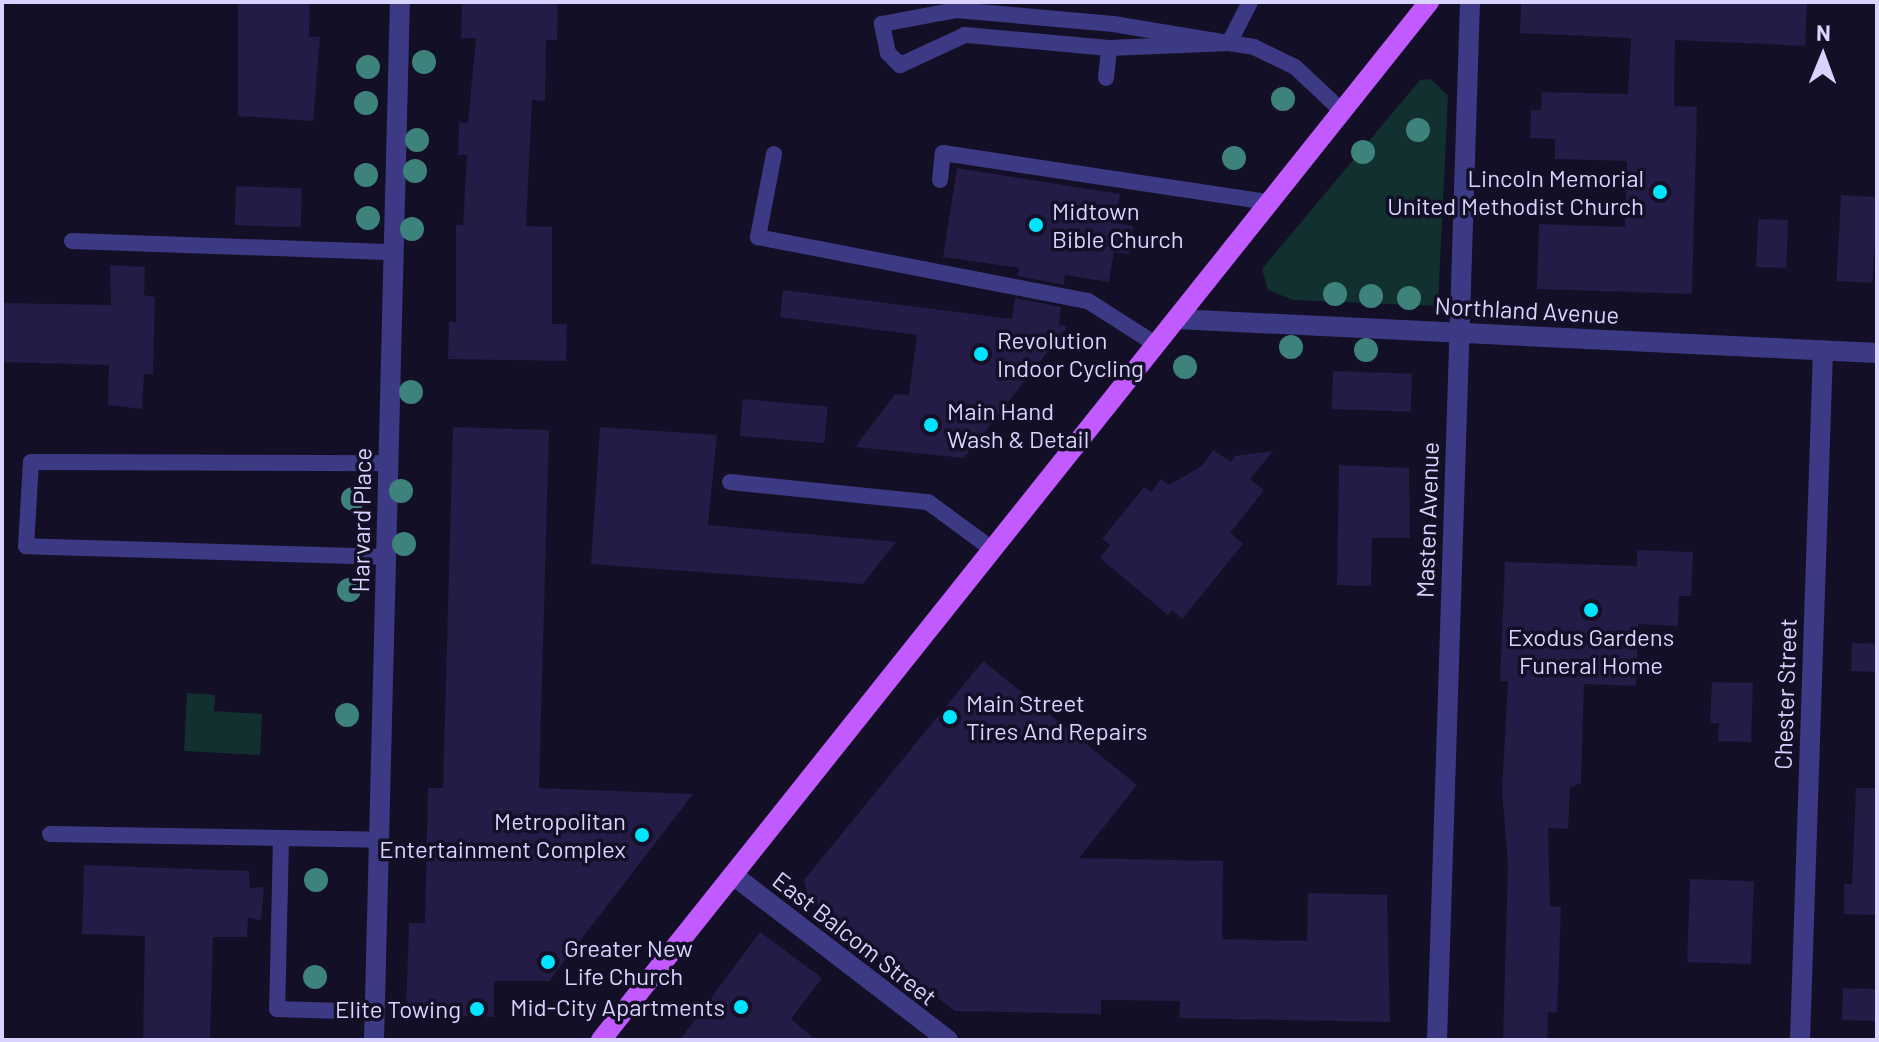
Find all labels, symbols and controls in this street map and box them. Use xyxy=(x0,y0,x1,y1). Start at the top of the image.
north arrow xyxy=(1783,16,1863,96)
text: N xyxy=(1816,19,1831,45)
place label: Lincoln Memorial United Methodist Church xyxy=(1387,164,1644,220)
marker: Lincoln Memorial United Methodist Church xyxy=(1651,183,1669,201)
place label: Midtown Bible Church xyxy=(1052,197,1184,253)
marker: Midtown Bible Church xyxy=(1027,216,1045,234)
street label: Northland Avenue xyxy=(1434,291,1620,329)
place label: Revolution Indoor Cycling xyxy=(997,326,1144,382)
marker: Revolution Indoor Cycling xyxy=(972,345,990,363)
place label: Main Hand Wash & Detail xyxy=(947,397,1089,453)
marker: Main Hand Wash & Detail xyxy=(922,416,940,434)
street label: Masten Avenue xyxy=(1410,441,1444,599)
street label: Harvard Place xyxy=(345,448,377,592)
marker: Exodus Gardens Funeral Home xyxy=(1582,601,1600,619)
street label: Chester Street xyxy=(1768,618,1802,770)
place label: Exodus Gardens Funeral Home xyxy=(1508,623,1674,679)
place label: Main Street Tires And Repairs xyxy=(966,689,1147,745)
marker: Main Street Tires And Repairs xyxy=(941,708,959,726)
place label: Metropolitan Entertainment Complex xyxy=(379,807,626,863)
marker: Metropolitan Entertainment Complex xyxy=(633,826,651,844)
street label: East Balcom Street xyxy=(767,865,943,1011)
place label: Greater New Life Church xyxy=(564,934,693,990)
marker: Greater New Life Church xyxy=(539,953,557,971)
place label: Mid-City Apartments xyxy=(510,993,725,1021)
place label: Elite Towing xyxy=(335,995,461,1023)
marker: Mid-City Apartments xyxy=(732,998,750,1016)
marker: Elite Towing xyxy=(468,1000,486,1018)

